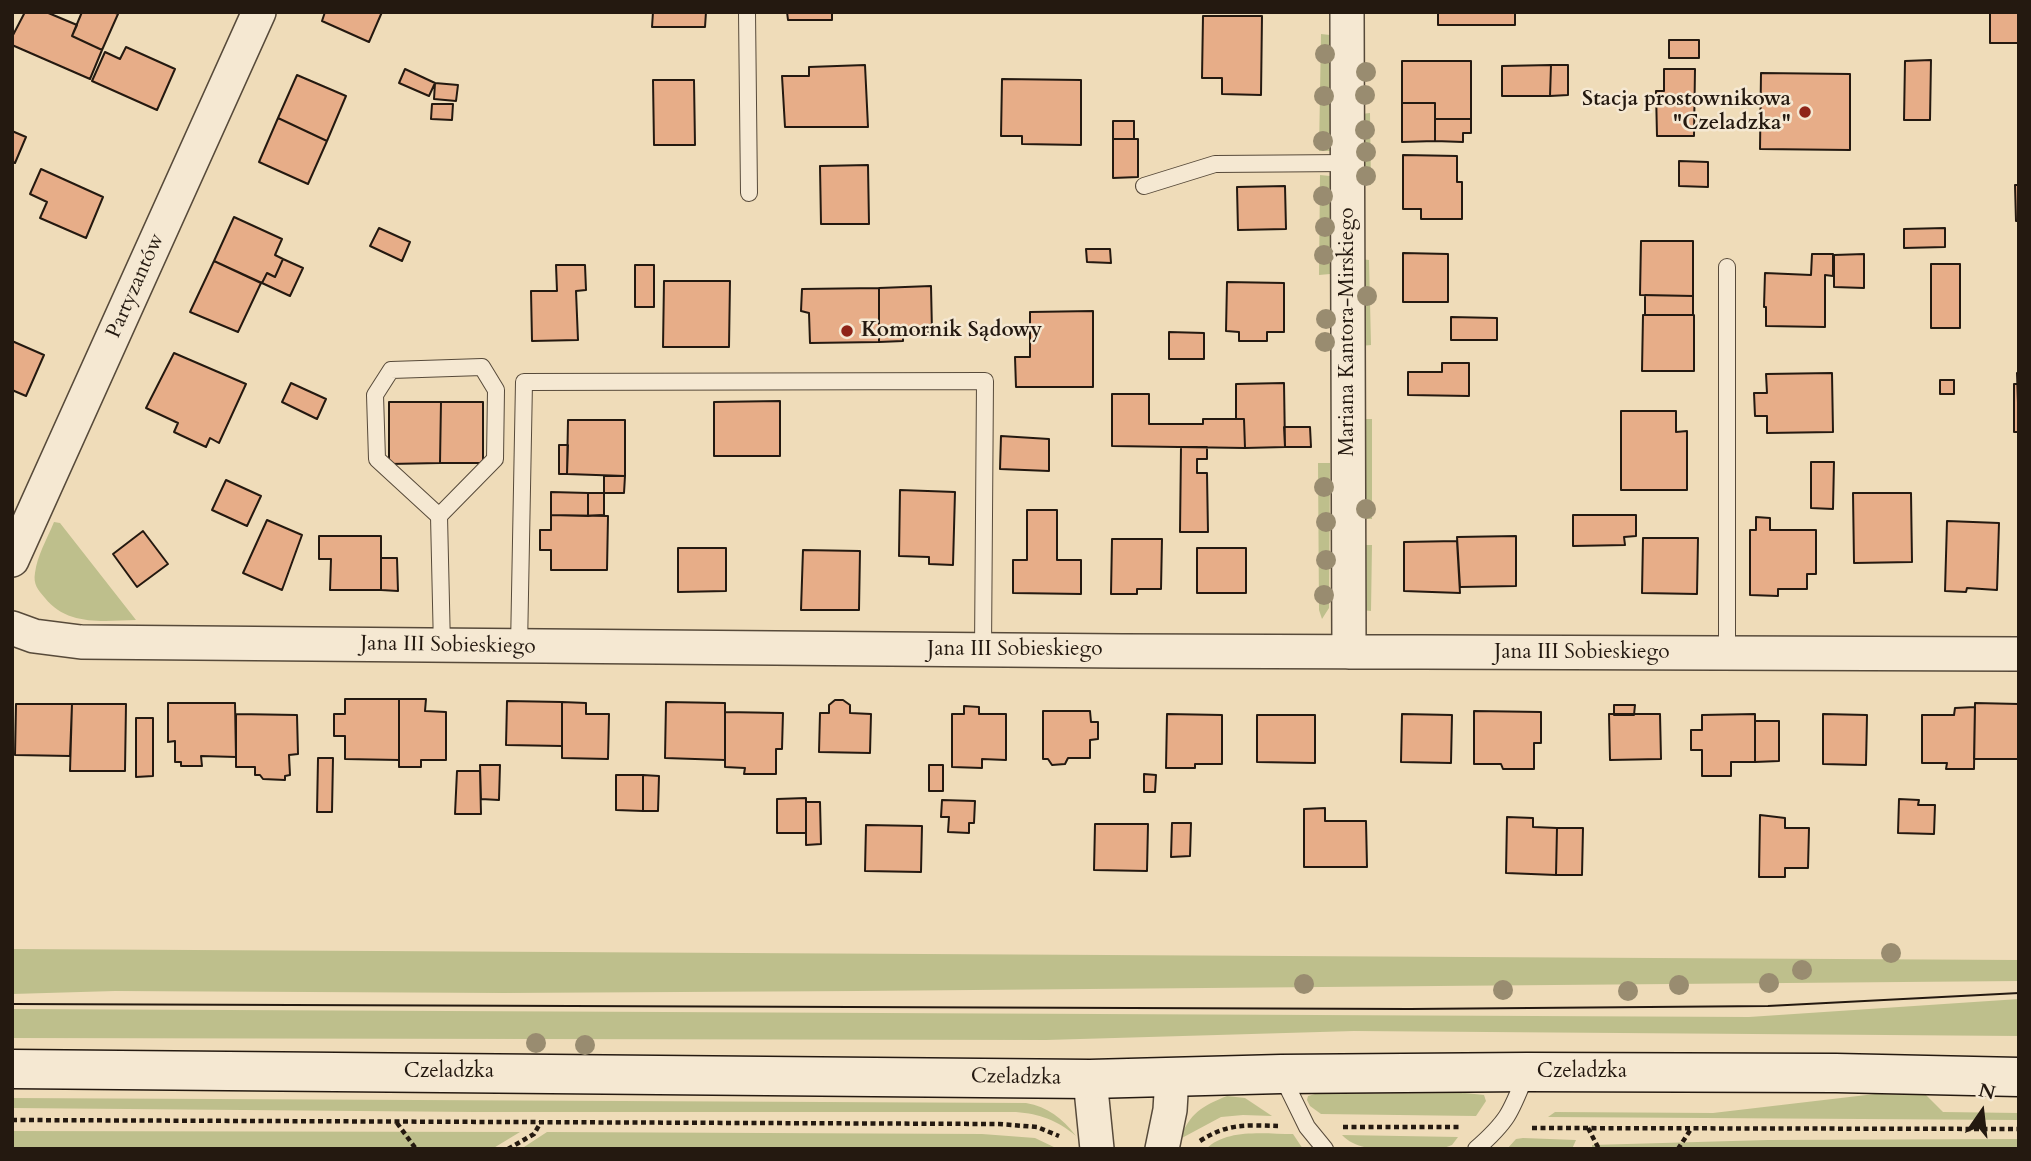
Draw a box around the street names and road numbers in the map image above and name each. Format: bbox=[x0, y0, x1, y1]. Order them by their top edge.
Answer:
street label: Mariana Kantora-Mirskiego bbox=[1335, 207, 1361, 457]
street label: Partyzantów bbox=[102, 230, 170, 342]
street label: Jana III Sobieskiego bbox=[360, 632, 536, 660]
street label: Jana III Sobieskiego bbox=[927, 637, 1103, 663]
street label: Jana III Sobieskiego bbox=[1494, 640, 1670, 666]
street label: Czeladzka bbox=[404, 1059, 494, 1085]
street label: Czeladzka bbox=[1537, 1059, 1627, 1085]
street label: Czeladzka bbox=[971, 1065, 1061, 1091]

